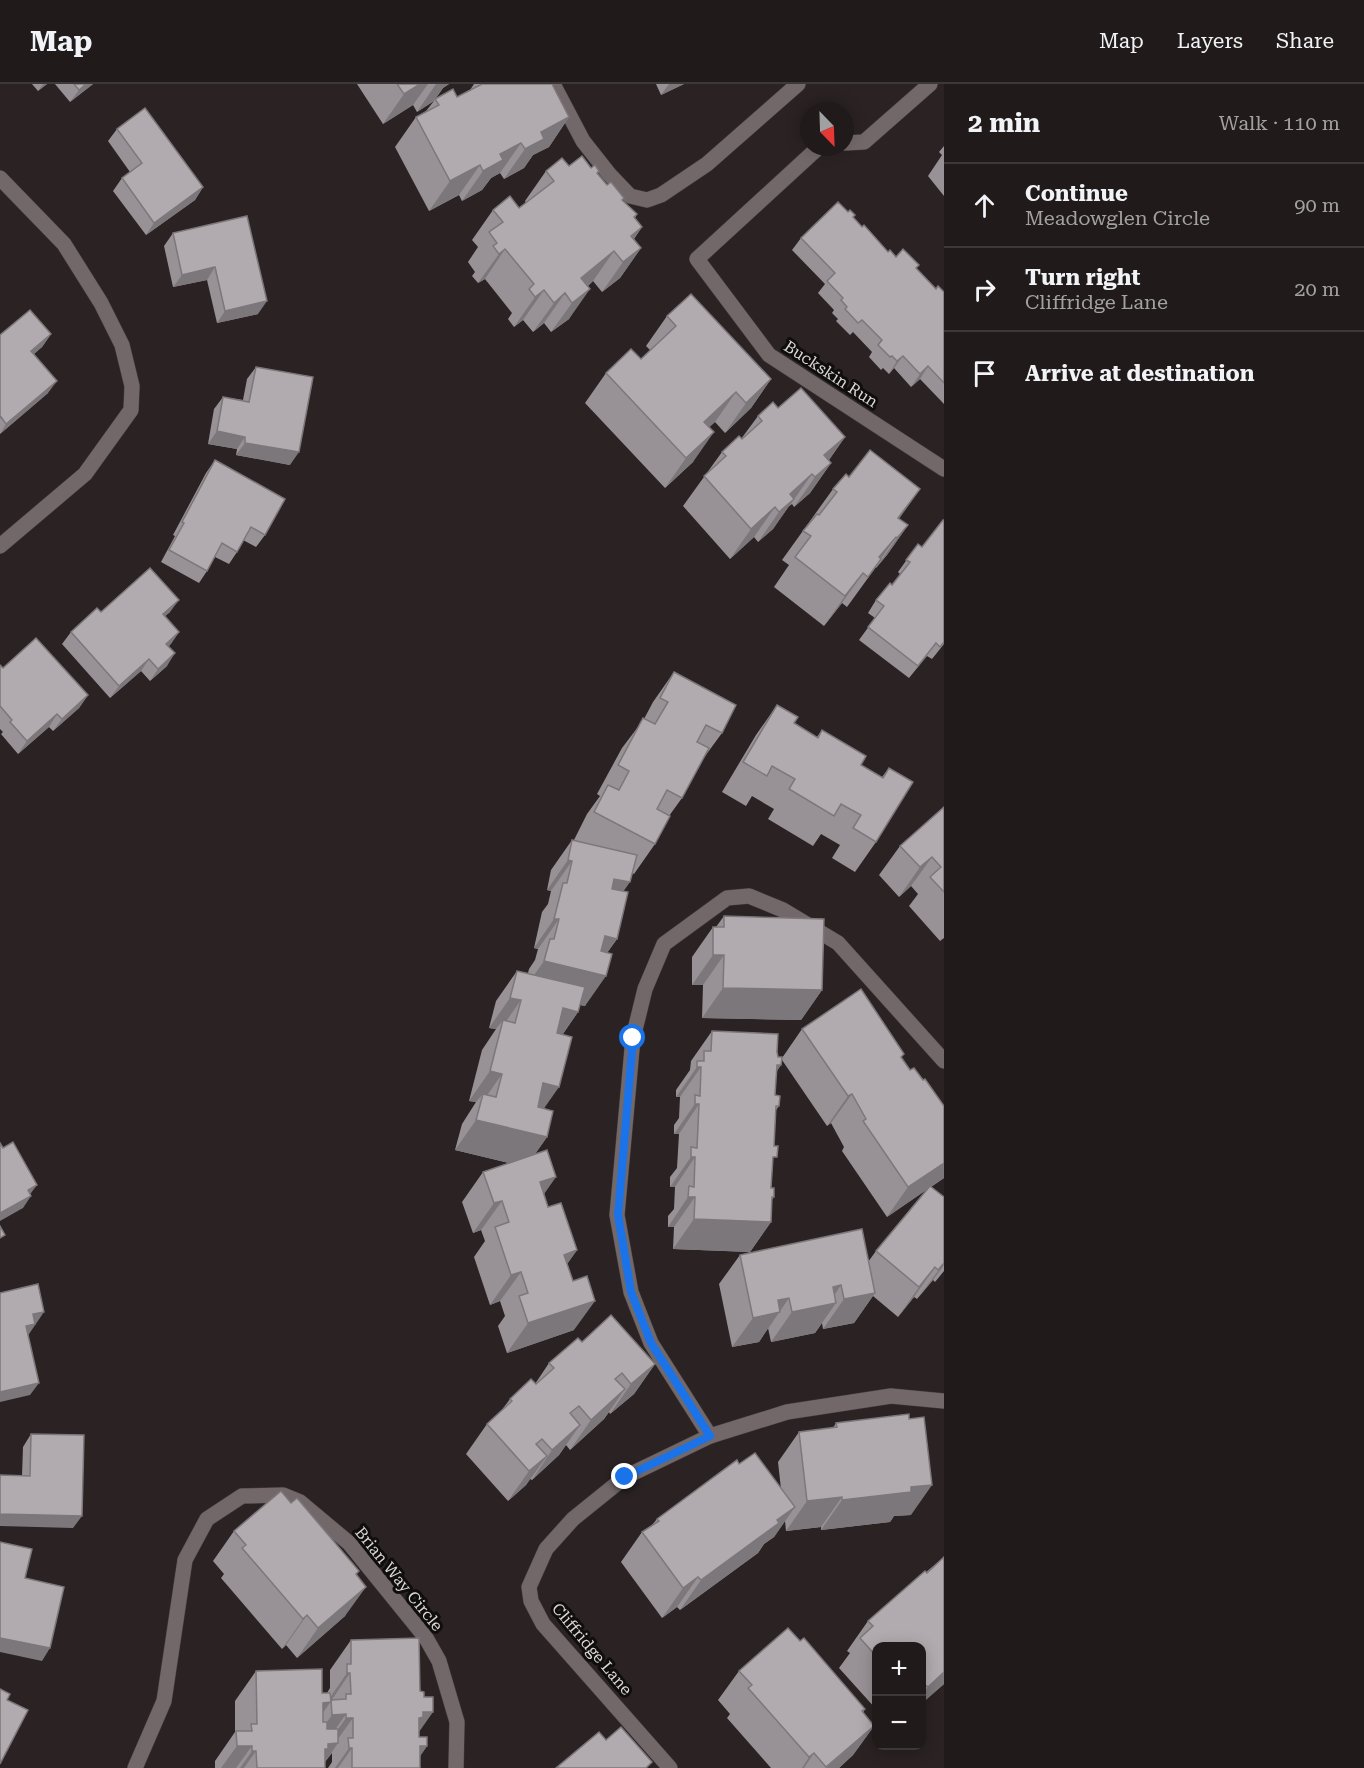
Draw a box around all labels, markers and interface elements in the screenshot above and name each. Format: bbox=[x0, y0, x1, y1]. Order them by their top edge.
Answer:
text: Map bbox=[30, 25, 92, 58]
text: Map bbox=[1099, 29, 1144, 53]
text: Layers bbox=[1177, 29, 1243, 53]
text: Share bbox=[1276, 29, 1334, 53]
north arrow bbox=[800, 102, 854, 156]
text: 2 min bbox=[968, 108, 1040, 138]
text: Walk · 110 m bbox=[1219, 111, 1340, 135]
text: Continue bbox=[1025, 181, 1128, 206]
icon: ahead bbox=[968, 189, 1001, 222]
text: 90 m bbox=[1294, 193, 1340, 217]
text: Meadowglen Circle bbox=[1025, 206, 1210, 230]
text: Turn right bbox=[1025, 265, 1140, 290]
icon: right bbox=[968, 273, 1001, 306]
text: 20 m bbox=[1294, 277, 1340, 301]
text: Cliffridge Lane bbox=[1025, 290, 1168, 314]
street label: Buckskin Run bbox=[781, 337, 881, 411]
icon: arrive bbox=[968, 357, 1001, 390]
text: Arrive at destination bbox=[1025, 361, 1254, 386]
route start bbox=[619, 1024, 645, 1050]
route end bbox=[611, 1463, 637, 1489]
street label: Brian Way Circle bbox=[351, 1523, 447, 1635]
street label: Cliffridge Lane bbox=[548, 1599, 636, 1699]
map controls bbox=[872, 1642, 926, 1750]
button: + bbox=[872, 1642, 926, 1696]
button: − bbox=[872, 1696, 926, 1750]

